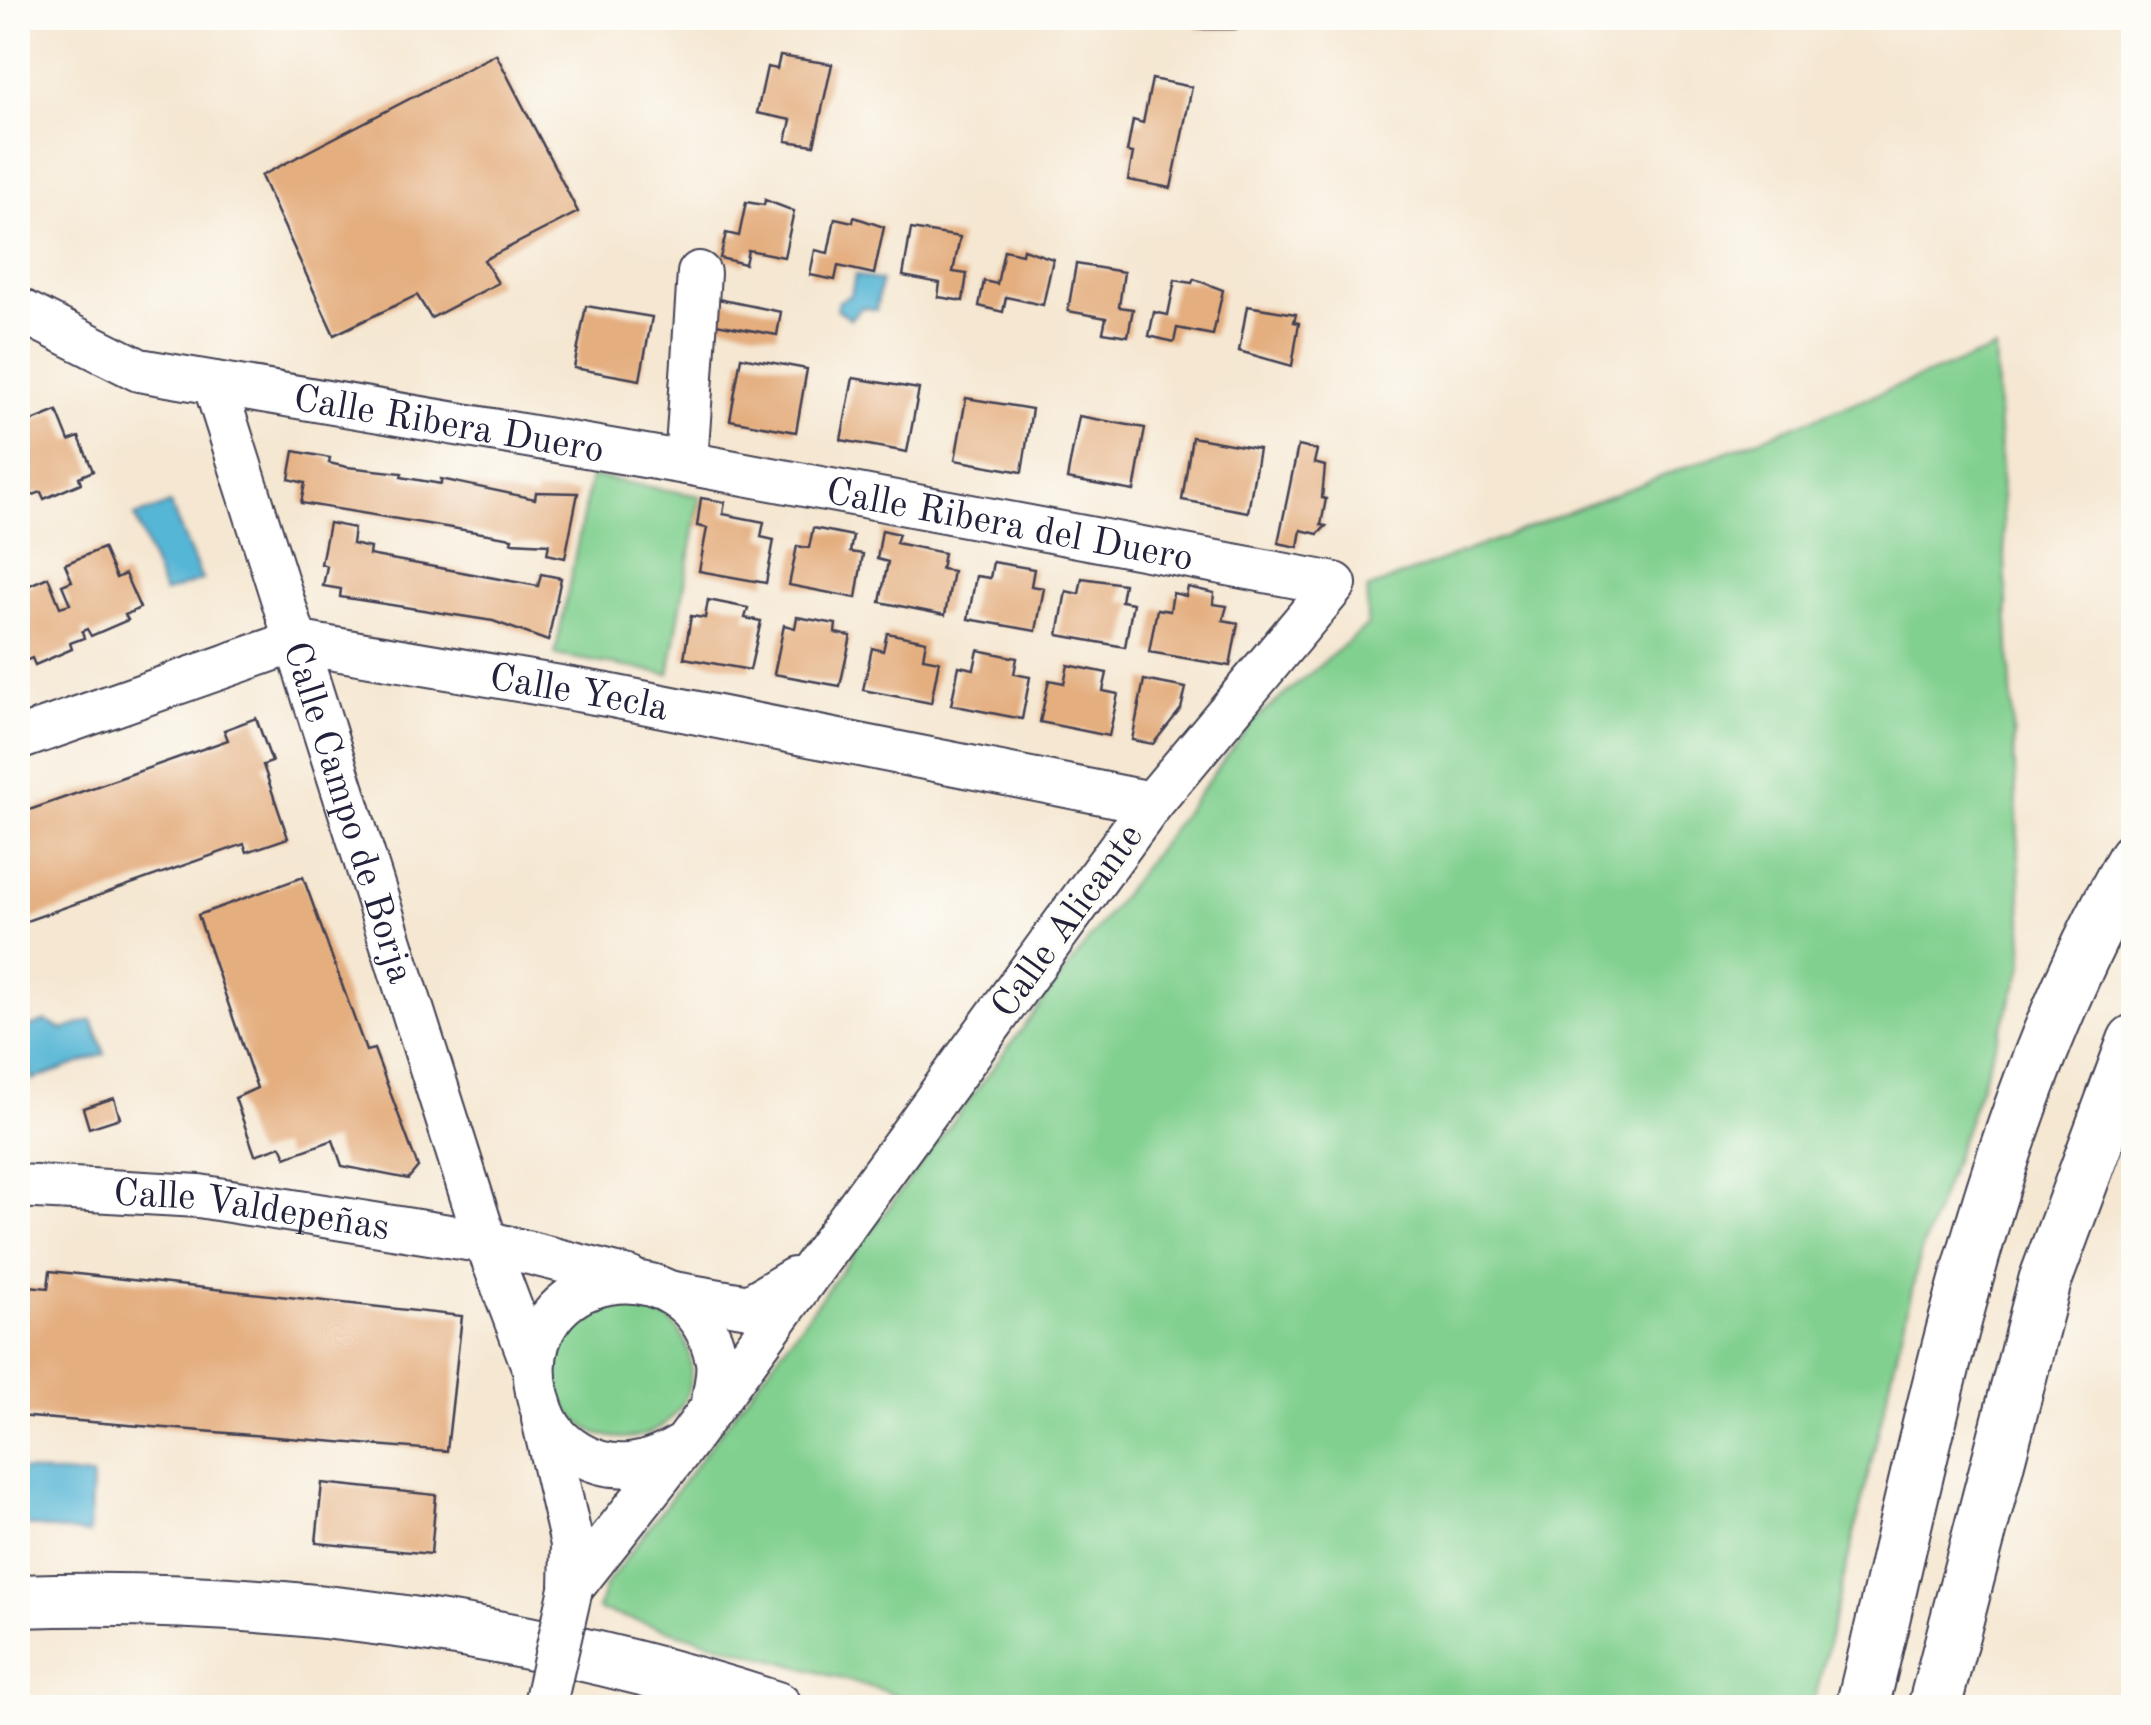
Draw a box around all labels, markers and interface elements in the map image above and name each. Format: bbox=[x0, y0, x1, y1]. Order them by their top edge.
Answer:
street label: Calle Ribera Duero bbox=[290, 381, 607, 471]
street label: Calle Ribera del Duero bbox=[823, 474, 1196, 579]
street label: Calle Campo de Borja bbox=[275, 637, 419, 989]
street label: Calle Yecla bbox=[487, 659, 672, 729]
street label: Calle Alicante bbox=[986, 818, 1151, 1026]
street label: Calle Valdepeñas bbox=[112, 1175, 392, 1248]

